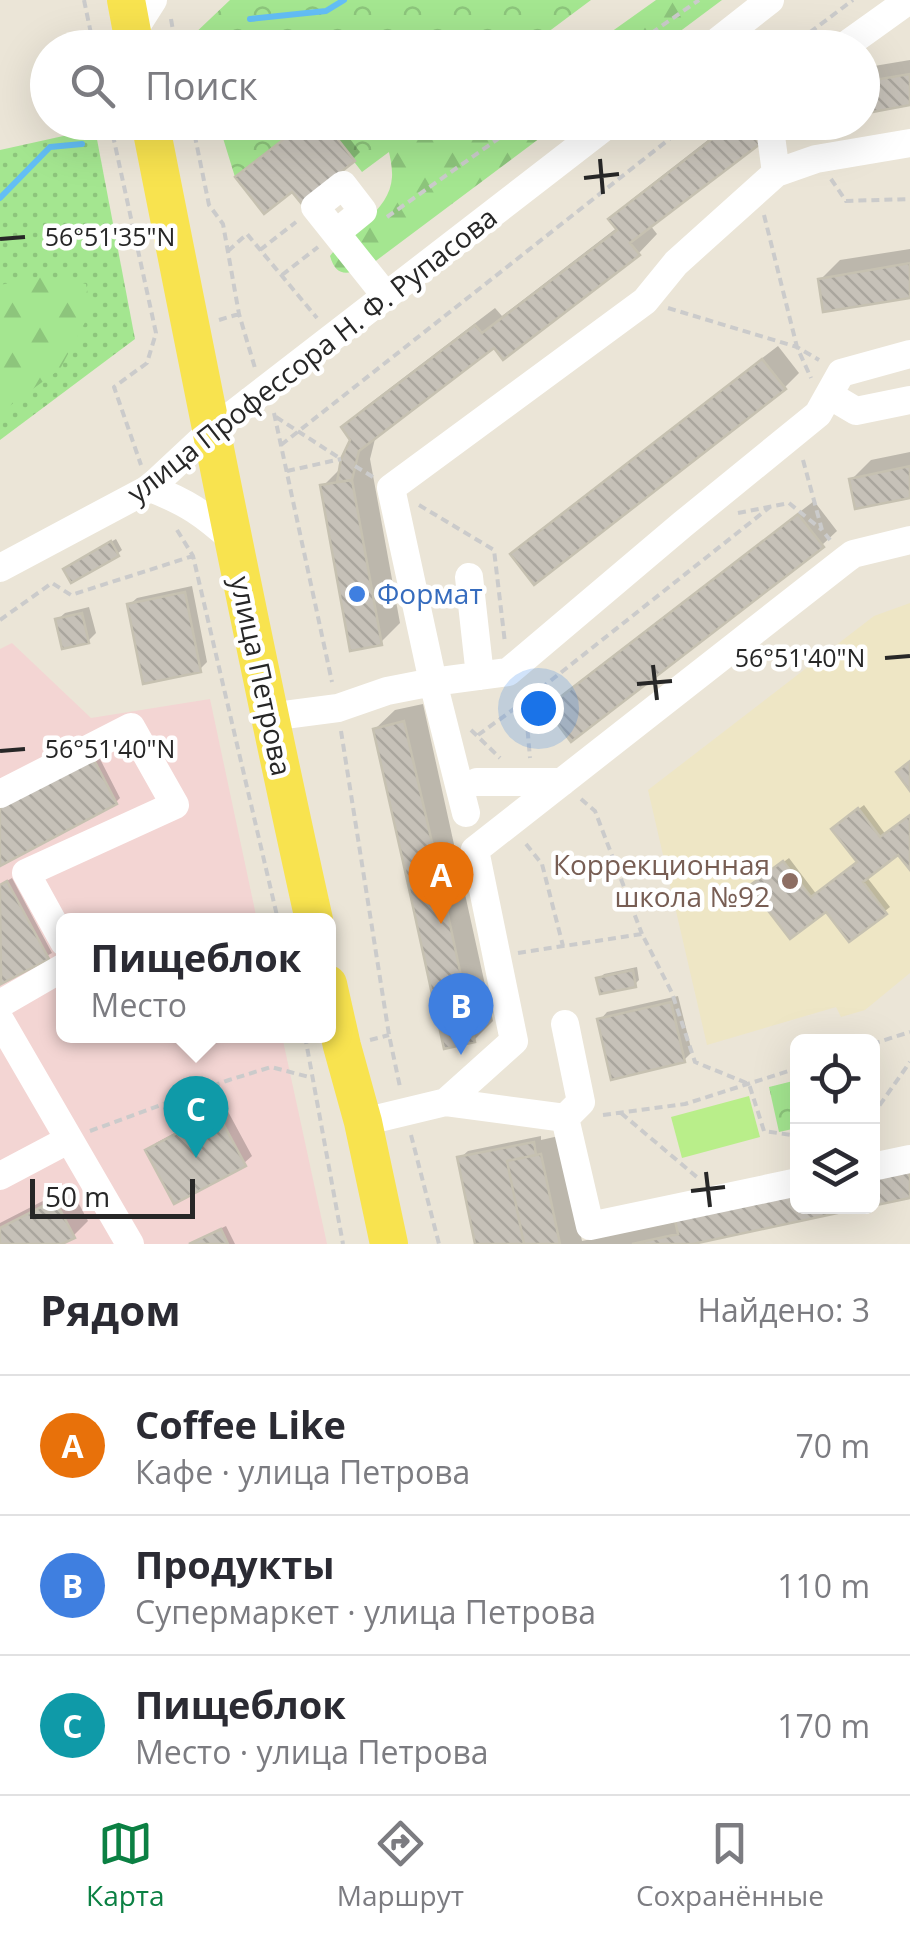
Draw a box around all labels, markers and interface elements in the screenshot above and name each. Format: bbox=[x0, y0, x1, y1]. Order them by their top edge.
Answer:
search box bbox=[30, 30, 880, 140]
icon: search bbox=[65, 58, 120, 113]
text: Поиск bbox=[145, 59, 258, 111]
street label: улица Профессора Н. Ф. Рупасова bbox=[118, 198, 504, 511]
text: 56°51'35"N bbox=[45, 219, 175, 253]
street label: улица Петрова bbox=[222, 573, 302, 779]
place label: Формат bbox=[377, 574, 483, 612]
marker: Формат bbox=[346, 583, 368, 605]
text: 56°51'40"N bbox=[735, 640, 865, 674]
your location bbox=[513, 683, 564, 734]
text: 56°51'40"N bbox=[45, 731, 175, 765]
pin: A bbox=[408, 842, 474, 924]
place label: Коррекционная школа №92 bbox=[553, 845, 770, 915]
marker: Коррекционная школа №92 bbox=[779, 870, 801, 892]
popup bbox=[56, 913, 336, 1043]
text: Пищеблок bbox=[91, 931, 301, 983]
pin: B bbox=[428, 972, 494, 1055]
text: Место bbox=[91, 983, 187, 1026]
map controls bbox=[790, 1034, 880, 1214]
button: locate bbox=[790, 1034, 880, 1124]
pin: C bbox=[164, 1076, 228, 1158]
button: layers bbox=[790, 1124, 880, 1214]
scale bar bbox=[30, 1174, 195, 1218]
text: 50 m bbox=[45, 1177, 110, 1215]
text: Рядом bbox=[40, 1281, 181, 1338]
text: Найдено: 3 bbox=[697, 1288, 870, 1331]
text: Coffee Like bbox=[135, 1398, 346, 1450]
text: A bbox=[61, 1424, 84, 1467]
text: 70 m bbox=[795, 1424, 870, 1467]
text: Кафе · улица Петрова bbox=[135, 1450, 470, 1493]
text: Продукты bbox=[135, 1538, 335, 1590]
text: B bbox=[62, 1564, 83, 1607]
text: 110 m bbox=[777, 1564, 870, 1607]
text: Супермаркет · улица Петрова bbox=[135, 1590, 596, 1633]
text: Пищеблок bbox=[135, 1678, 346, 1730]
text: C bbox=[62, 1704, 83, 1747]
text: 170 m bbox=[777, 1704, 870, 1747]
text: Место · улица Петрова bbox=[135, 1730, 489, 1773]
tab: Карта bbox=[86, 1816, 165, 1914]
tab: Маршрут bbox=[337, 1816, 464, 1914]
tab: Сохранённые bbox=[636, 1816, 824, 1914]

